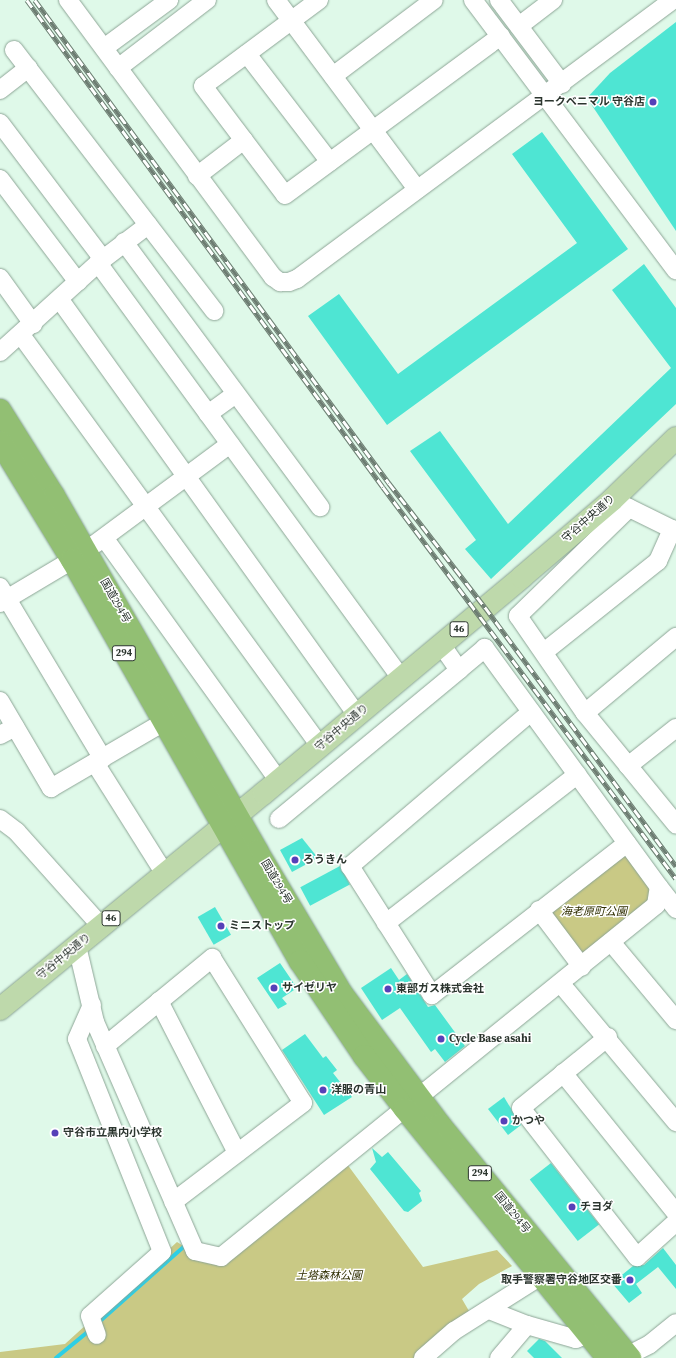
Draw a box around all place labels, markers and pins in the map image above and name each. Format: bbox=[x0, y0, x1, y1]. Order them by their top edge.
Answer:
place label: ヨークベニマル 守谷店 bbox=[533, 95, 645, 109]
marker: ヨークベニマル 守谷店 bbox=[648, 97, 658, 107]
place label: ろうきん bbox=[303, 853, 347, 867]
marker: ろうきん bbox=[290, 855, 300, 865]
place label: ミニストップ bbox=[229, 919, 295, 933]
marker: ミニストップ bbox=[216, 921, 226, 931]
place label: サイゼリヤ bbox=[282, 981, 337, 995]
place label: 東部ガス株式会社 bbox=[396, 982, 484, 996]
marker: サイゼリヤ bbox=[269, 983, 279, 993]
marker: 東部ガス株式会社 bbox=[383, 984, 393, 994]
place label: Cycle Base asahi bbox=[449, 1032, 531, 1046]
marker: Cycle Base asahi bbox=[436, 1034, 446, 1044]
place label: 洋服の青山 bbox=[331, 1083, 386, 1097]
marker: 洋服の青山 bbox=[318, 1085, 328, 1095]
place label: かつや bbox=[512, 1114, 545, 1128]
marker: かつや bbox=[499, 1116, 509, 1126]
place label: 守谷市立黒内小学校 bbox=[63, 1126, 162, 1140]
marker: 守谷市立黒内小学校 bbox=[50, 1128, 60, 1138]
place label: チヨダ bbox=[580, 1200, 613, 1214]
marker: チヨダ bbox=[567, 1202, 577, 1212]
place label: 取手警察署守谷地区交番 bbox=[501, 1273, 622, 1287]
marker: 取手警察署守谷地区交番 bbox=[625, 1275, 635, 1285]

